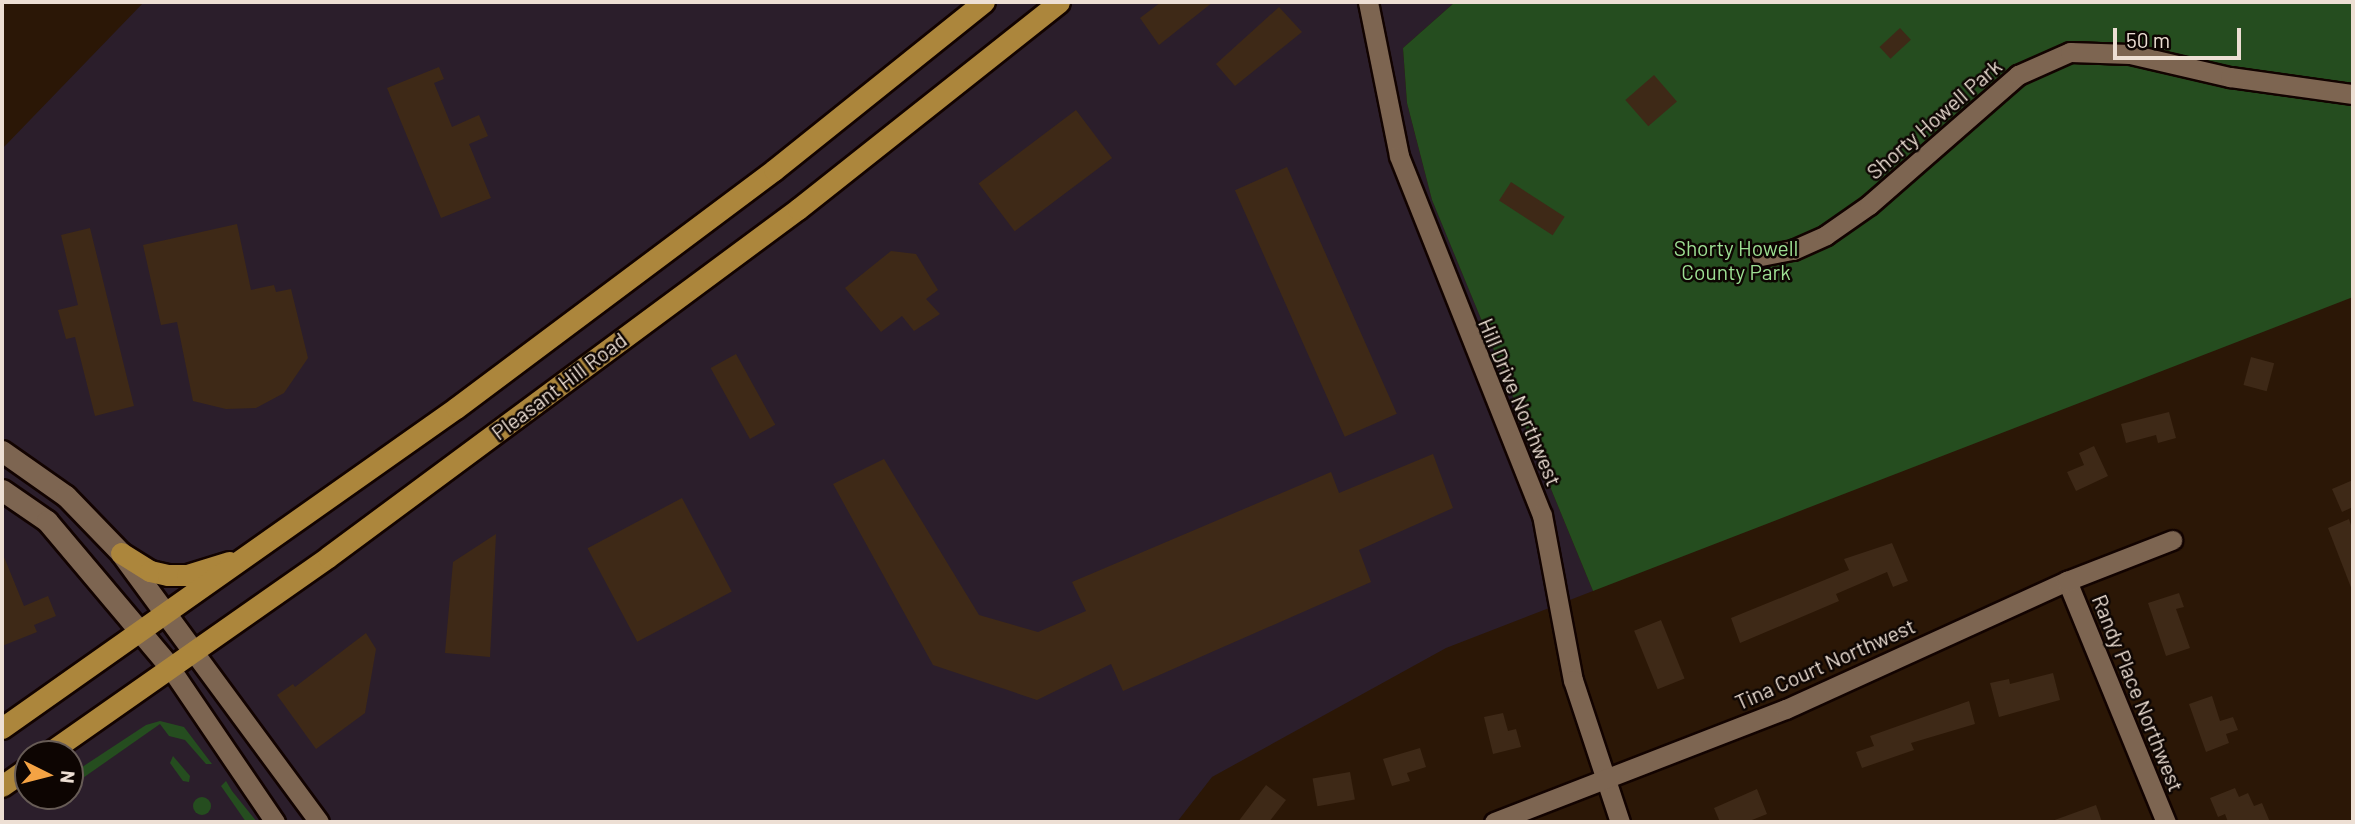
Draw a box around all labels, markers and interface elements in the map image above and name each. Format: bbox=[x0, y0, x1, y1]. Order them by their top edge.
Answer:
scale bar bbox=[2117, 14, 2245, 58]
text: 50 m bbox=[2126, 27, 2170, 52]
street label: Shorty Howell Park bbox=[1862, 54, 2006, 184]
park label: Shorty Howell County Park bbox=[1674, 235, 1798, 285]
street label: Hill Drive Northwest bbox=[1473, 314, 1567, 490]
street label: Pleasant Hill Road bbox=[487, 327, 631, 445]
street label: Randy Place Northwest bbox=[2087, 591, 2189, 795]
street label: Tina Court Northwest bbox=[1731, 613, 1919, 715]
north arrow bbox=[14, 740, 84, 810]
text: N bbox=[56, 770, 80, 785]

